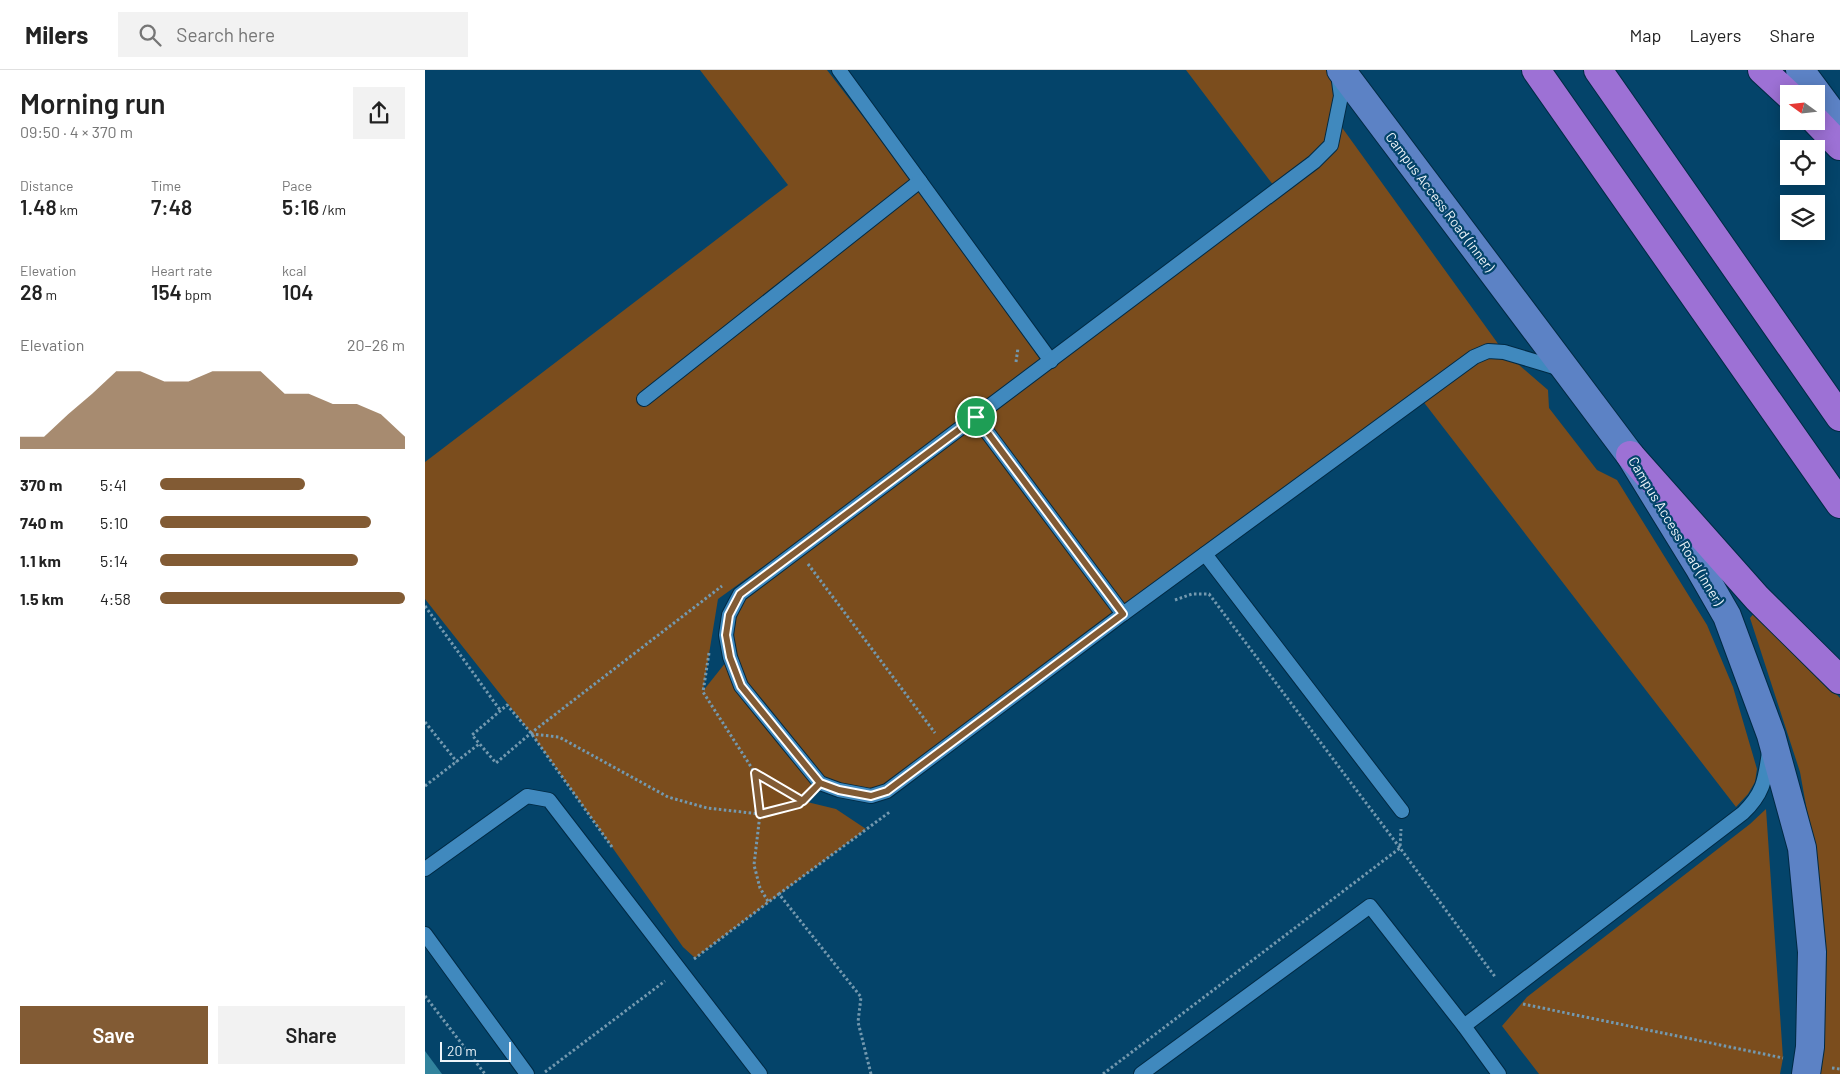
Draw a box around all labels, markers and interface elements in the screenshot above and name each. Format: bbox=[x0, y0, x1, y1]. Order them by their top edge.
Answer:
search box bbox=[118, 12, 468, 57]
text: Milers bbox=[25, 20, 88, 49]
icon: search bbox=[136, 21, 164, 49]
text: Search here bbox=[176, 23, 275, 46]
text: Map bbox=[1629, 24, 1661, 46]
text: Layers bbox=[1689, 24, 1742, 46]
text: Share bbox=[1770, 24, 1815, 46]
north arrow bbox=[1780, 85, 1825, 130]
map controls bbox=[1780, 85, 1825, 240]
text: Morning run bbox=[20, 86, 166, 120]
button: share bbox=[353, 87, 405, 139]
text: 09:50 · 4 × 370 m bbox=[20, 122, 133, 141]
street label: Campus Access Road (inner) bbox=[1382, 129, 1499, 275]
button: locate bbox=[1780, 140, 1825, 185]
text: Distance bbox=[20, 177, 73, 194]
text: Time bbox=[151, 177, 181, 194]
text: Pace bbox=[282, 177, 312, 194]
text: 1.48 bbox=[20, 194, 57, 219]
text: 7:48 bbox=[151, 194, 192, 219]
text: 5:16 bbox=[282, 194, 319, 219]
button: layers bbox=[1780, 195, 1825, 240]
text: km bbox=[57, 201, 78, 218]
text: /km bbox=[319, 201, 346, 218]
text: Elevation bbox=[20, 262, 76, 279]
text: Heart rate bbox=[151, 262, 212, 279]
text: kcal bbox=[282, 262, 306, 279]
text: 28 bbox=[20, 279, 43, 304]
text: 154 bbox=[151, 279, 182, 304]
text: 104 bbox=[282, 279, 314, 304]
text: m bbox=[43, 286, 57, 303]
text: bpm bbox=[182, 286, 212, 303]
text: Elevation bbox=[20, 335, 84, 354]
text: 20–26 m bbox=[347, 335, 405, 354]
pin bbox=[955, 396, 997, 438]
icon: arrive bbox=[962, 403, 990, 431]
street label: Campus Access Road (inner) bbox=[1625, 453, 1728, 608]
text: 370 m bbox=[20, 475, 62, 494]
text: 5:41 bbox=[100, 475, 127, 494]
text: 740 m bbox=[20, 513, 63, 532]
text: 5:10 bbox=[100, 513, 128, 532]
text: 1.1 km bbox=[20, 551, 61, 570]
text: 5:14 bbox=[100, 551, 128, 570]
text: 1.5 km bbox=[20, 589, 64, 608]
text: 4:58 bbox=[100, 589, 131, 608]
button: Save bbox=[20, 1006, 208, 1064]
button: Share bbox=[218, 1006, 405, 1064]
scale bar bbox=[440, 1039, 511, 1062]
text: 20 m bbox=[447, 1042, 477, 1059]

